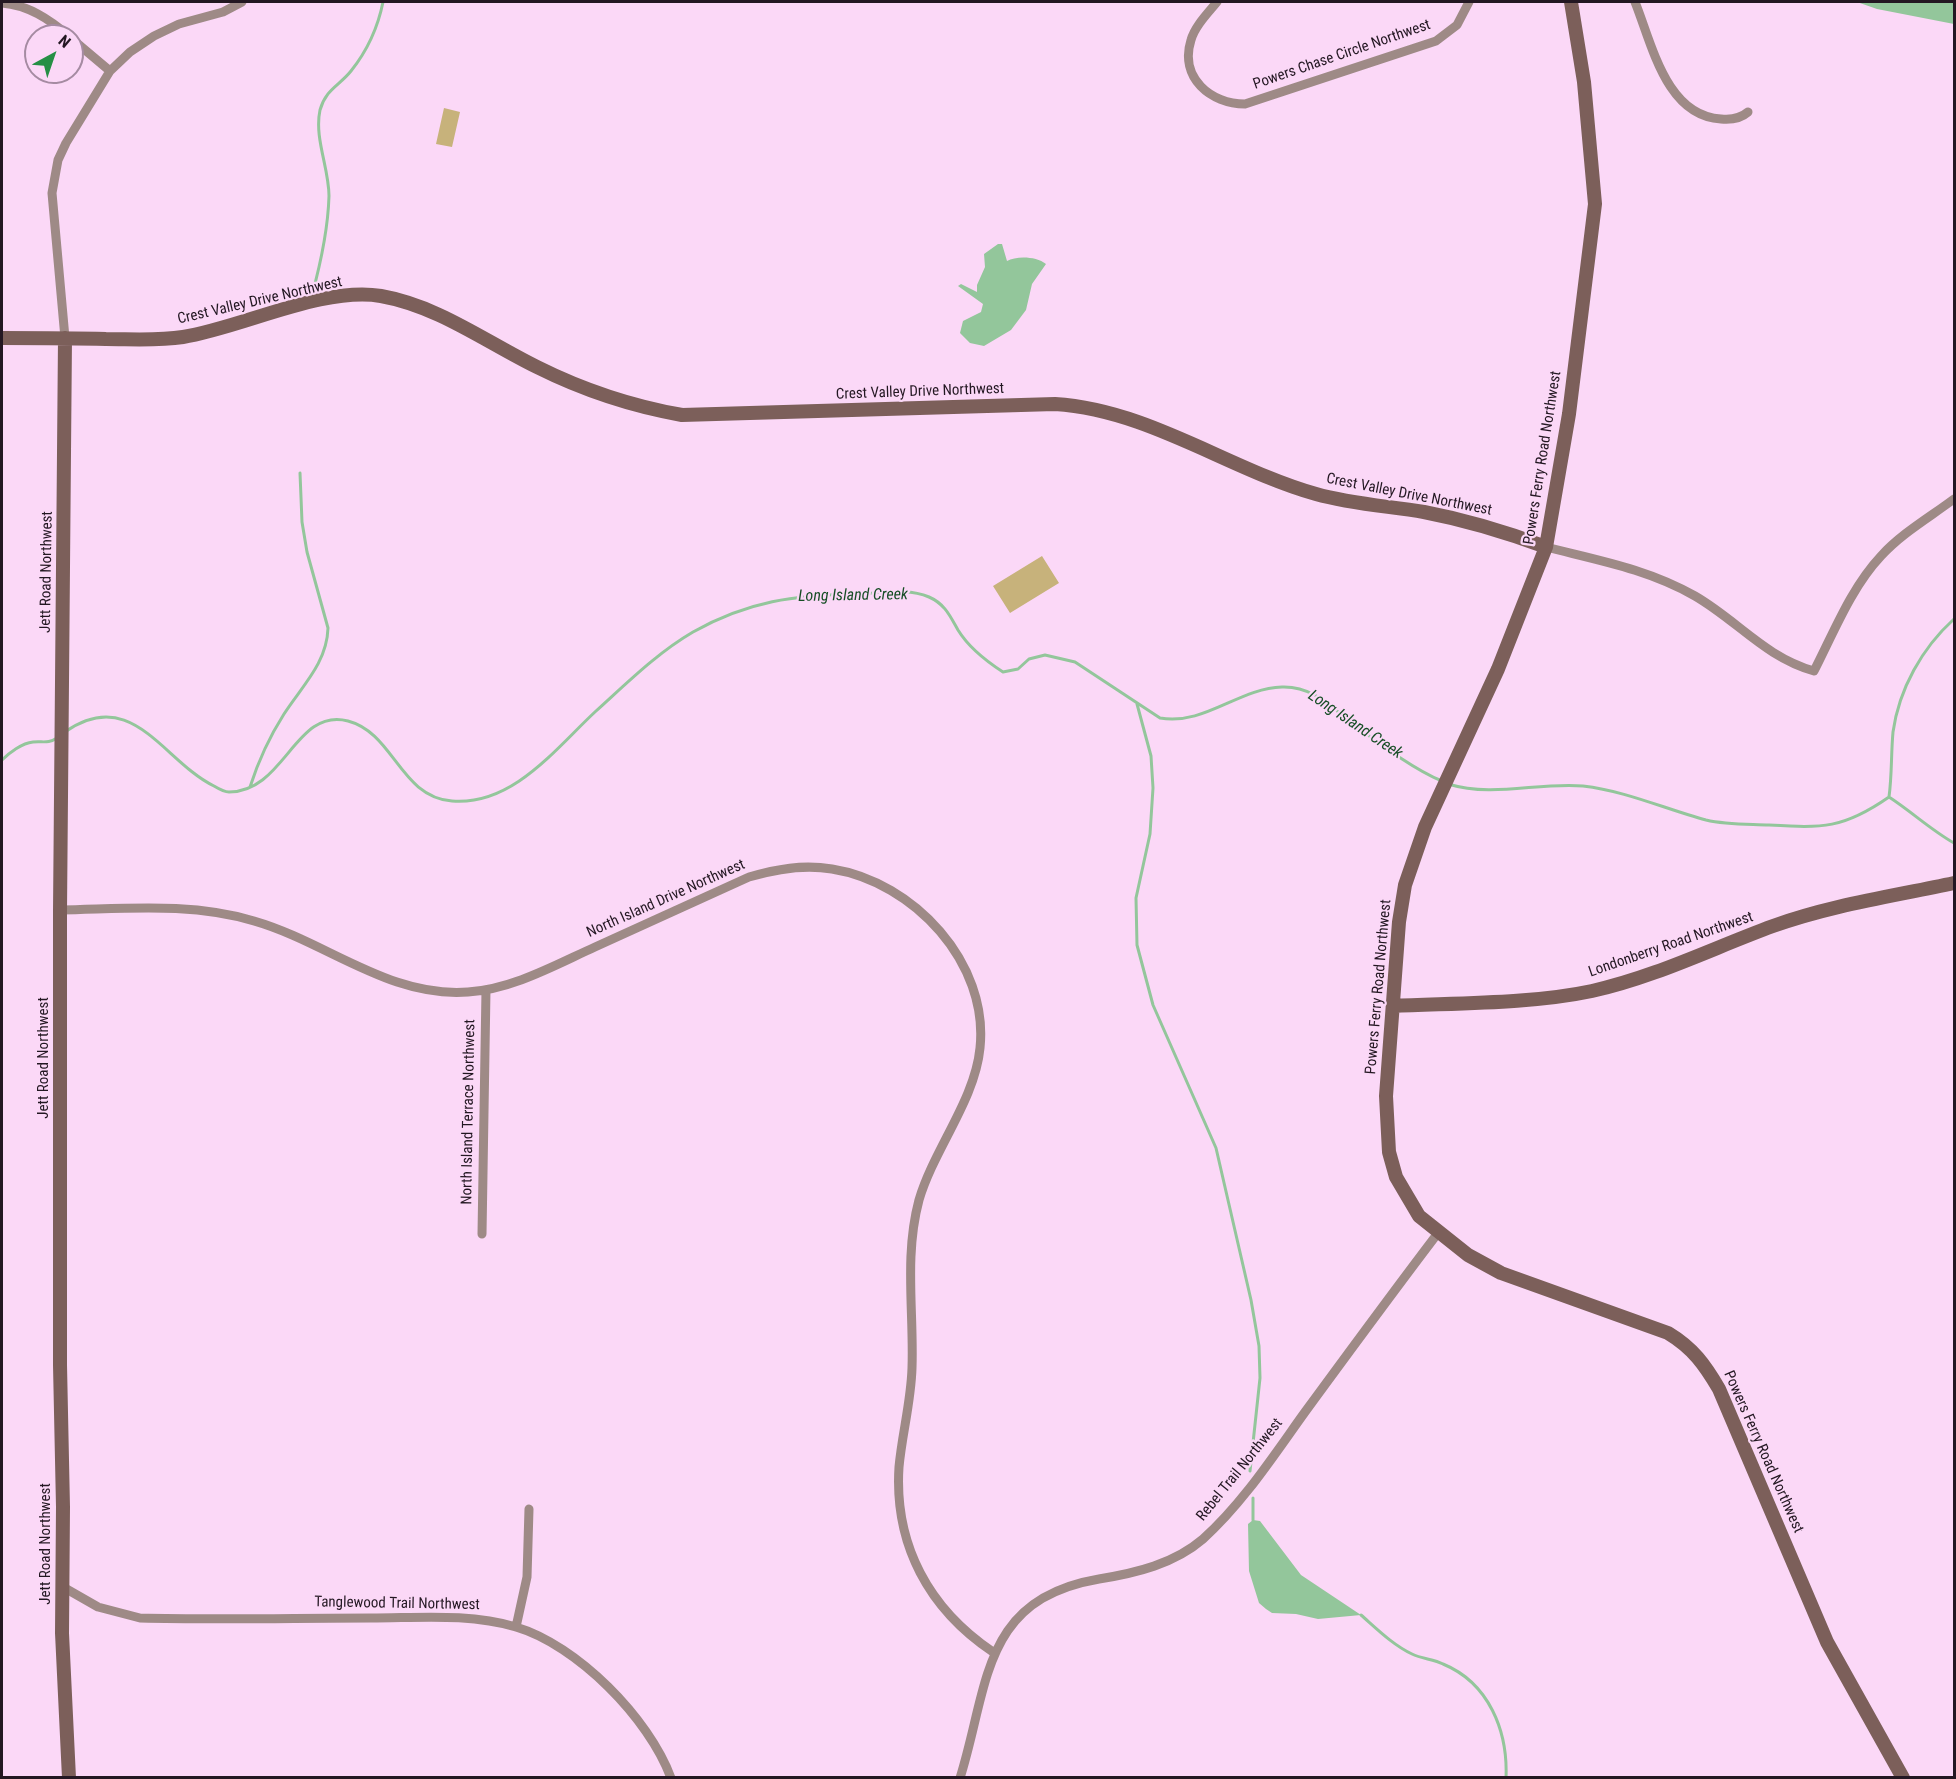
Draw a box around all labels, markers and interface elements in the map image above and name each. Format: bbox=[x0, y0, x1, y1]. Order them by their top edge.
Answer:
street label: Powers Chase Circle Northwest bbox=[1251, 16, 1433, 94]
north arrow bbox=[24, 24, 84, 84]
text: N bbox=[55, 31, 74, 52]
street label: Crest Valley Drive Northwest bbox=[176, 273, 344, 329]
street label: Powers Ferry Road Northwest bbox=[1520, 370, 1566, 546]
street label: Crest Valley Drive Northwest bbox=[836, 380, 1004, 404]
street label: Crest Valley Drive Northwest bbox=[1325, 470, 1493, 520]
street label: Jett Road Northwest bbox=[37, 511, 57, 633]
water label: Long Island Creek bbox=[798, 585, 908, 607]
water label: Long Island Creek bbox=[1304, 686, 1406, 764]
street label: North Island Drive Northwest bbox=[584, 856, 748, 942]
street label: Powers Ferry Road Northwest bbox=[1362, 899, 1396, 1075]
street label: Londonberry Road Northwest bbox=[1586, 908, 1756, 982]
street label: Jett Road Northwest bbox=[35, 997, 53, 1119]
street label: North Island Terrace Northwest bbox=[458, 1019, 480, 1205]
street label: Powers Ferry Road Northwest bbox=[1719, 1368, 1807, 1536]
street label: Rebel Trail Northwest bbox=[1193, 1415, 1287, 1525]
street label: Jett Road Northwest bbox=[37, 1483, 55, 1605]
street label: Tanglewood Trail Northwest bbox=[314, 1594, 480, 1614]

